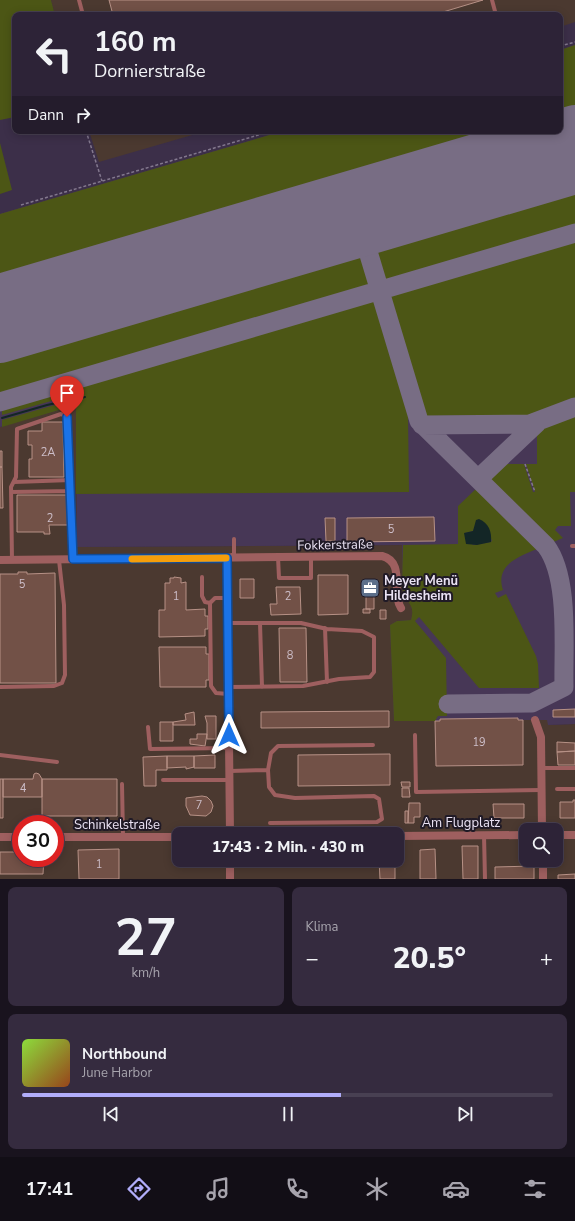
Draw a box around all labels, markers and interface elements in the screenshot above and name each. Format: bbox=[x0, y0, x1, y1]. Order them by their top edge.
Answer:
text: 160 m bbox=[94, 23, 177, 61]
icon: left bbox=[28, 28, 80, 80]
text: Dornierstraße bbox=[94, 59, 206, 83]
icon: right bbox=[72, 104, 94, 126]
text: Dann bbox=[28, 105, 64, 125]
pin bbox=[50, 376, 84, 417]
icon: arrive bbox=[56, 382, 78, 404]
house number: 2A bbox=[41, 445, 55, 460]
house number: 2 bbox=[47, 511, 53, 526]
house number: 5 bbox=[388, 522, 395, 537]
street label: Fokkerstraße bbox=[297, 535, 373, 555]
place label: Meyer Menü Hildesheim bbox=[384, 572, 458, 605]
house number: 5 bbox=[19, 577, 26, 592]
office icon: Meyer Menü Hildesheim bbox=[359, 577, 381, 599]
house number: 1 bbox=[173, 589, 179, 604]
house number: 2 bbox=[285, 589, 291, 604]
house number: 8 bbox=[287, 648, 294, 663]
position arrow bbox=[208, 714, 250, 756]
house number: 19 bbox=[472, 735, 486, 750]
house number: 4 bbox=[20, 781, 27, 796]
house number: 7 bbox=[196, 798, 202, 813]
street label: Am Flugplatz bbox=[422, 814, 500, 832]
speed limit sign: 30 bbox=[12, 815, 64, 867]
street label: Schinkelstraße bbox=[74, 816, 160, 834]
map controls bbox=[519, 823, 563, 867]
button: search bbox=[519, 823, 563, 867]
text: 17:43 · 2 Min. · 430 m bbox=[212, 837, 364, 857]
house number: 1 bbox=[96, 857, 102, 872]
text: 27 bbox=[115, 902, 177, 973]
text: Klima bbox=[306, 918, 339, 936]
text: 20.5° bbox=[393, 938, 466, 979]
text: − bbox=[306, 944, 319, 974]
text: + bbox=[540, 944, 553, 974]
text: km/h bbox=[131, 964, 160, 982]
text: Northbound bbox=[82, 1044, 167, 1064]
text: June Harbor bbox=[82, 1064, 152, 1082]
icon: previous bbox=[100, 1103, 122, 1125]
icon: pause bbox=[277, 1103, 299, 1125]
icon: next bbox=[454, 1103, 476, 1125]
icon: directions bbox=[125, 1175, 153, 1203]
icon: music bbox=[204, 1175, 232, 1203]
icon: phone bbox=[283, 1175, 311, 1203]
icon: climate bbox=[363, 1175, 391, 1203]
icon: car bbox=[442, 1175, 470, 1203]
icon: filters bbox=[521, 1175, 549, 1203]
text: 17:41 bbox=[26, 1177, 73, 1201]

